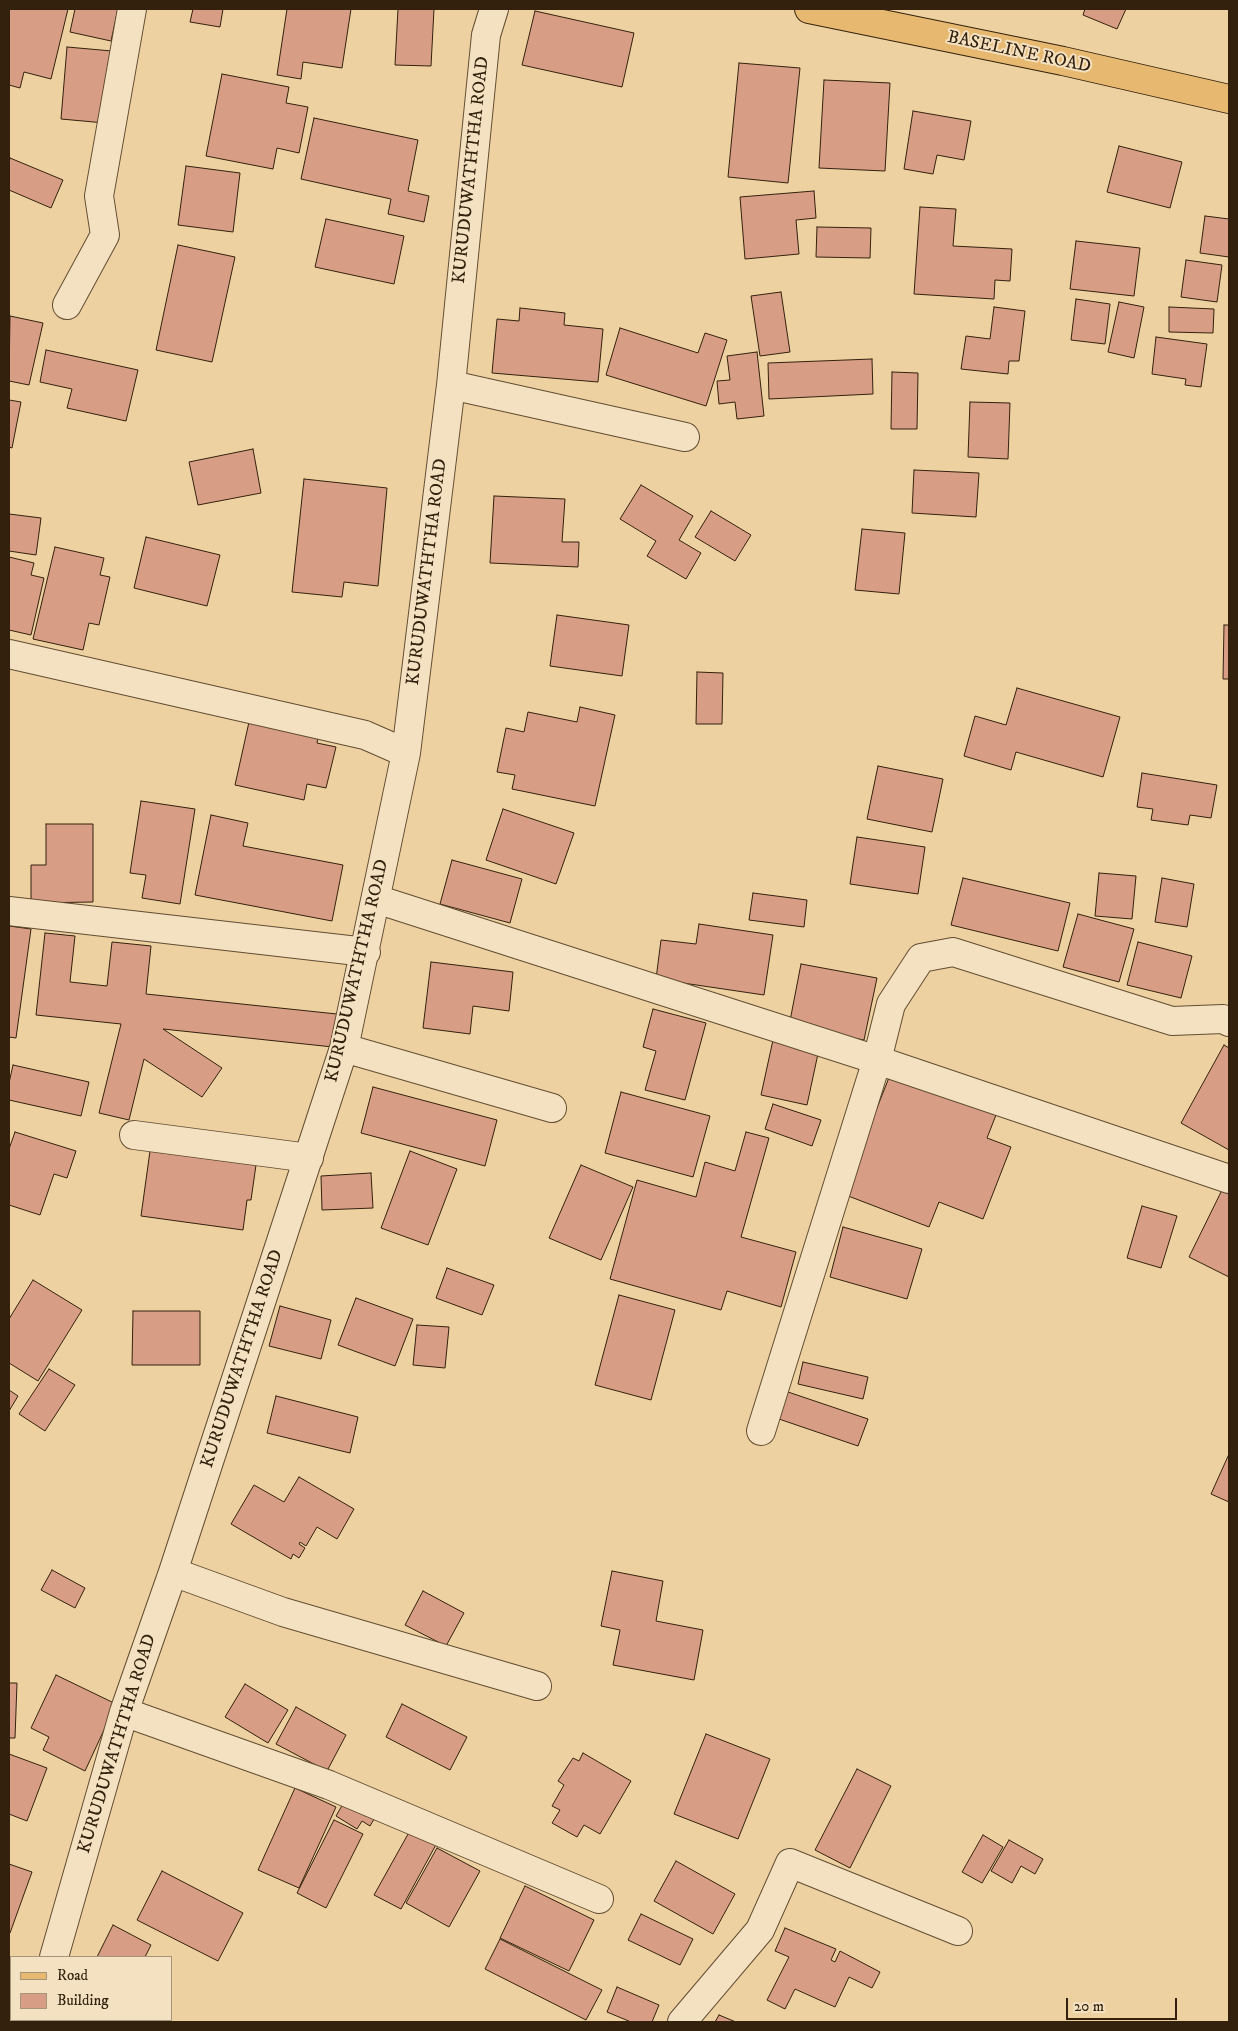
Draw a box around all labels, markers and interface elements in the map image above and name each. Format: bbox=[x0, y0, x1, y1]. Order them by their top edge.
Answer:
street label: BASELINE ROAD bbox=[945, 27, 1093, 79]
street label: KURUDUWATHTHA ROAD bbox=[449, 55, 495, 285]
street label: KURUDUWATHTHA ROAD bbox=[403, 457, 453, 687]
street label: KURUDUWATHTHA ROAD bbox=[322, 857, 394, 1085]
street label: KURUDUWATHTHA ROAD bbox=[197, 1247, 289, 1471]
street label: KURUDUWATHTHA ROAD bbox=[74, 1632, 162, 1856]
legend bbox=[10, 1956, 172, 2021]
text: Road bbox=[57, 1966, 88, 1985]
scale bar bbox=[1068, 1988, 1179, 2020]
text: Building bbox=[57, 1991, 109, 2010]
text: 20 m bbox=[1074, 1997, 1104, 2016]

